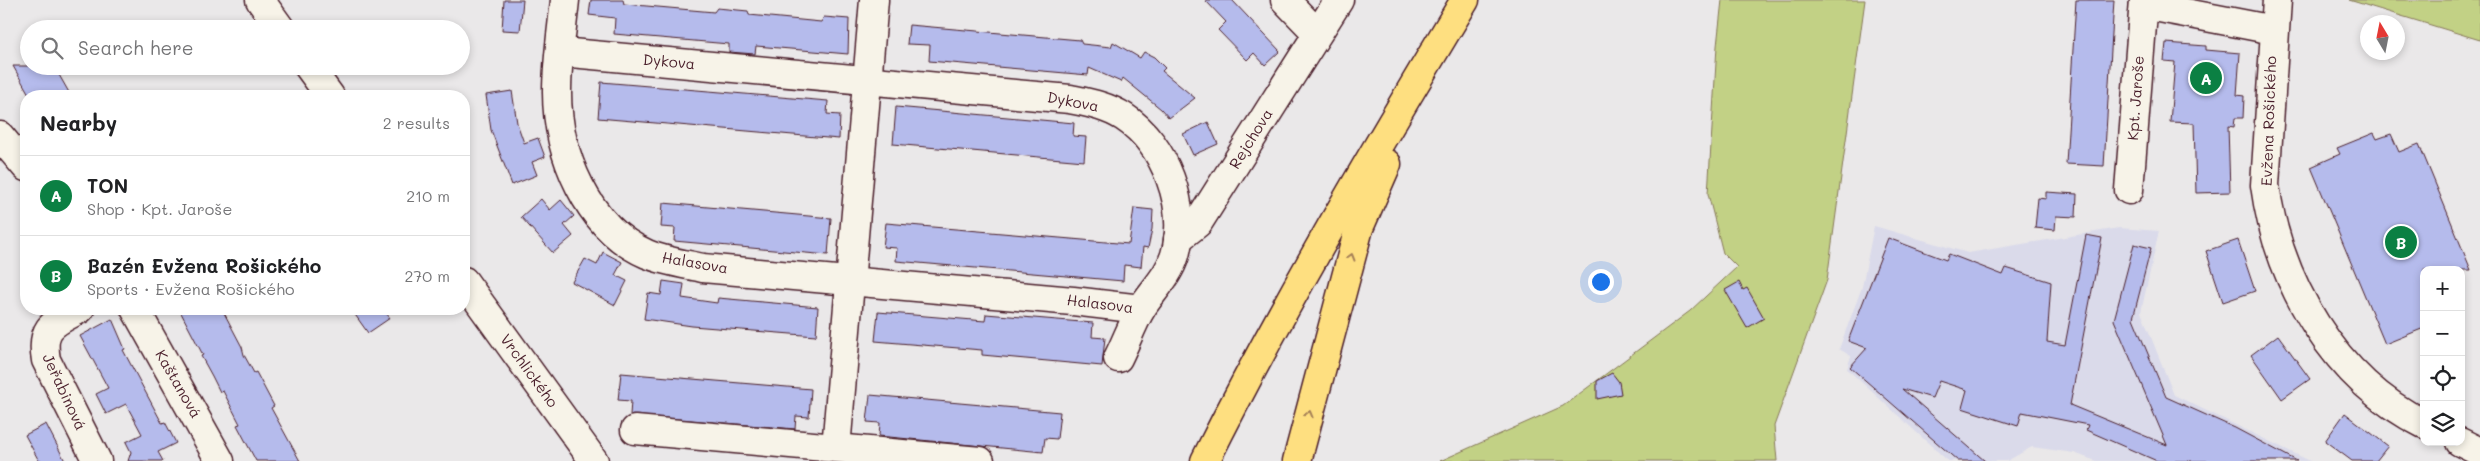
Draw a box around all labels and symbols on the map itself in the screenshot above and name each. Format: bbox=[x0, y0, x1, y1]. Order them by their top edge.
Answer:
north arrow bbox=[2360, 15, 2405, 60]
street label: Dykova bbox=[642, 49, 696, 73]
street label: Kpt. Jaroše bbox=[2122, 55, 2148, 141]
street label: Evžena Rošického bbox=[2256, 55, 2280, 186]
pin: A bbox=[2190, 59, 2222, 97]
street label: Dykova bbox=[1046, 86, 1101, 116]
street label: Rejchova bbox=[1224, 105, 1276, 172]
pin: B bbox=[2385, 223, 2417, 261]
street label: Halasova bbox=[661, 246, 730, 278]
one-way arrow bbox=[1345, 253, 1355, 261]
your location bbox=[1588, 269, 1614, 295]
street label: Halasova bbox=[1066, 289, 1134, 317]
street label: Vrchlického bbox=[496, 330, 563, 411]
street label: Kaštanová bbox=[151, 346, 206, 421]
street label: Jeřabinová bbox=[38, 350, 91, 433]
one-way arrow bbox=[1303, 409, 1314, 418]

